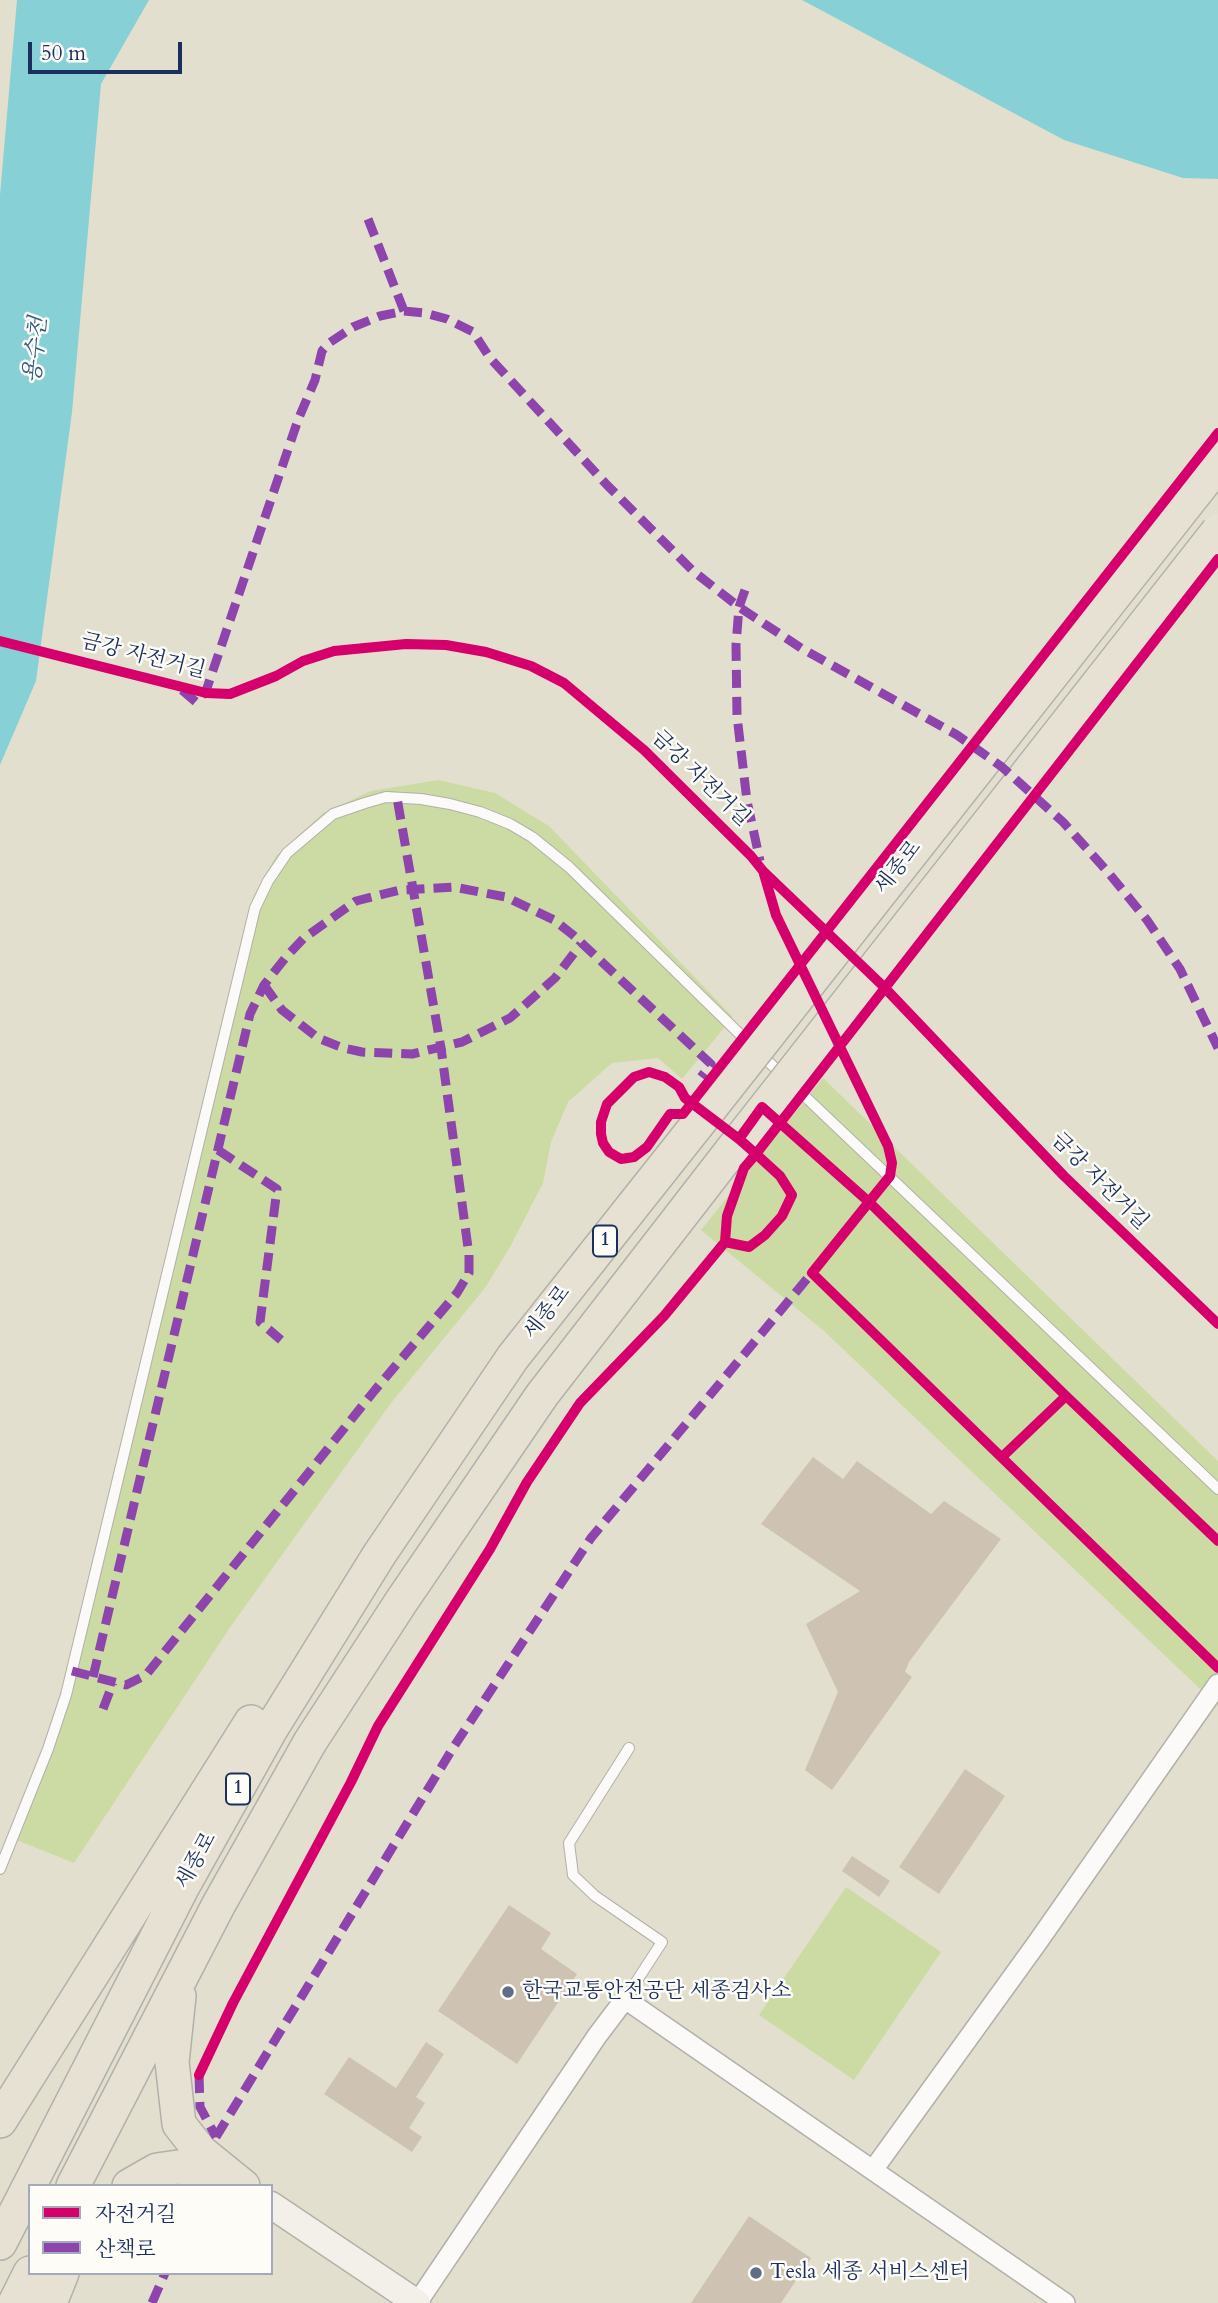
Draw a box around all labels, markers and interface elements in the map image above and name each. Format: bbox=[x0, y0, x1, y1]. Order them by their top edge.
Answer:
scale bar bbox=[32, 28, 186, 72]
text: 50 m bbox=[41, 39, 86, 68]
water label: 용수천 bbox=[20, 315, 54, 385]
street label: 금강 자전거길 bbox=[78, 629, 208, 685]
street label: 금강 자전거길 bbox=[645, 726, 755, 832]
street label: 세종로 bbox=[870, 836, 928, 900]
street label: 금강 자전거길 bbox=[1045, 1128, 1153, 1236]
road number: 1 bbox=[593, 1226, 617, 1256]
street label: 세종로 bbox=[519, 1281, 577, 1345]
road number: 1 bbox=[226, 1774, 250, 1804]
street label: 세종로 bbox=[171, 1828, 223, 1894]
place label: 한국교통안전공단 세종검사소 bbox=[522, 1979, 791, 2005]
marker: 한국교통안전공단 세종검사소 bbox=[500, 1984, 516, 2000]
legend bbox=[28, 2184, 273, 2275]
text: 자전거길 bbox=[95, 2200, 176, 2229]
text: 산책로 bbox=[95, 2235, 156, 2264]
place label: Tesla 세종 서비스센터 bbox=[770, 2260, 970, 2286]
marker: Tesla 세종 서비스센터 bbox=[748, 2265, 764, 2281]

